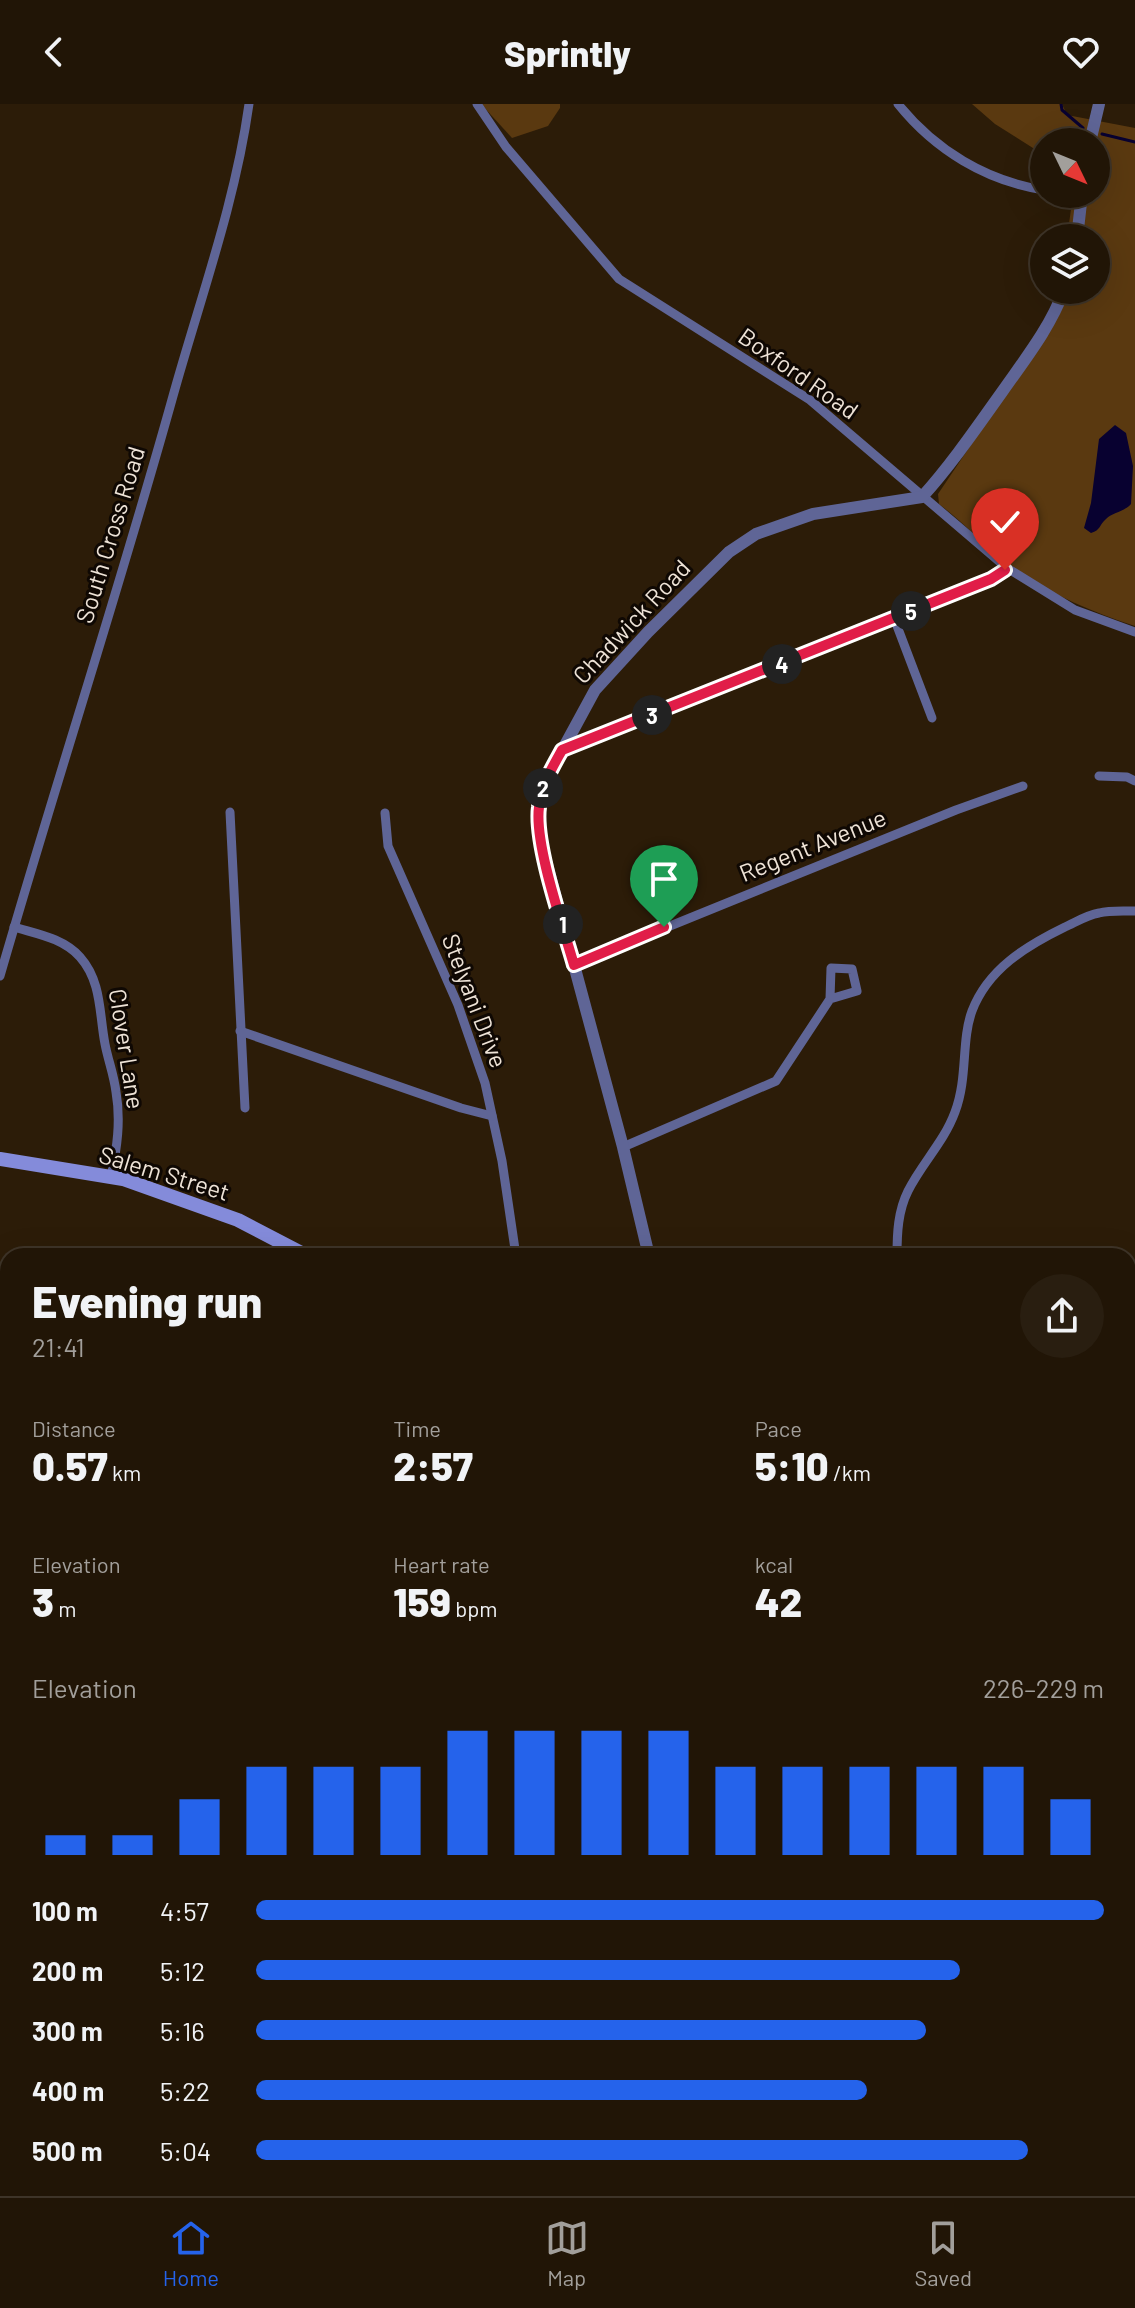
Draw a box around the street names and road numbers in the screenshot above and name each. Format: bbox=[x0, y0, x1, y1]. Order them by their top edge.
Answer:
street label: Boxford Road bbox=[733, 321, 864, 425]
street label: South Cross Road bbox=[69, 443, 150, 626]
street label: Chadwick Road bbox=[566, 553, 696, 689]
street label: Regent Avenue bbox=[735, 802, 890, 887]
street label: Stelyani Drive bbox=[437, 929, 514, 1072]
street label: Clover Lane bbox=[104, 987, 151, 1111]
street label: Salem Street bbox=[96, 1139, 233, 1206]

